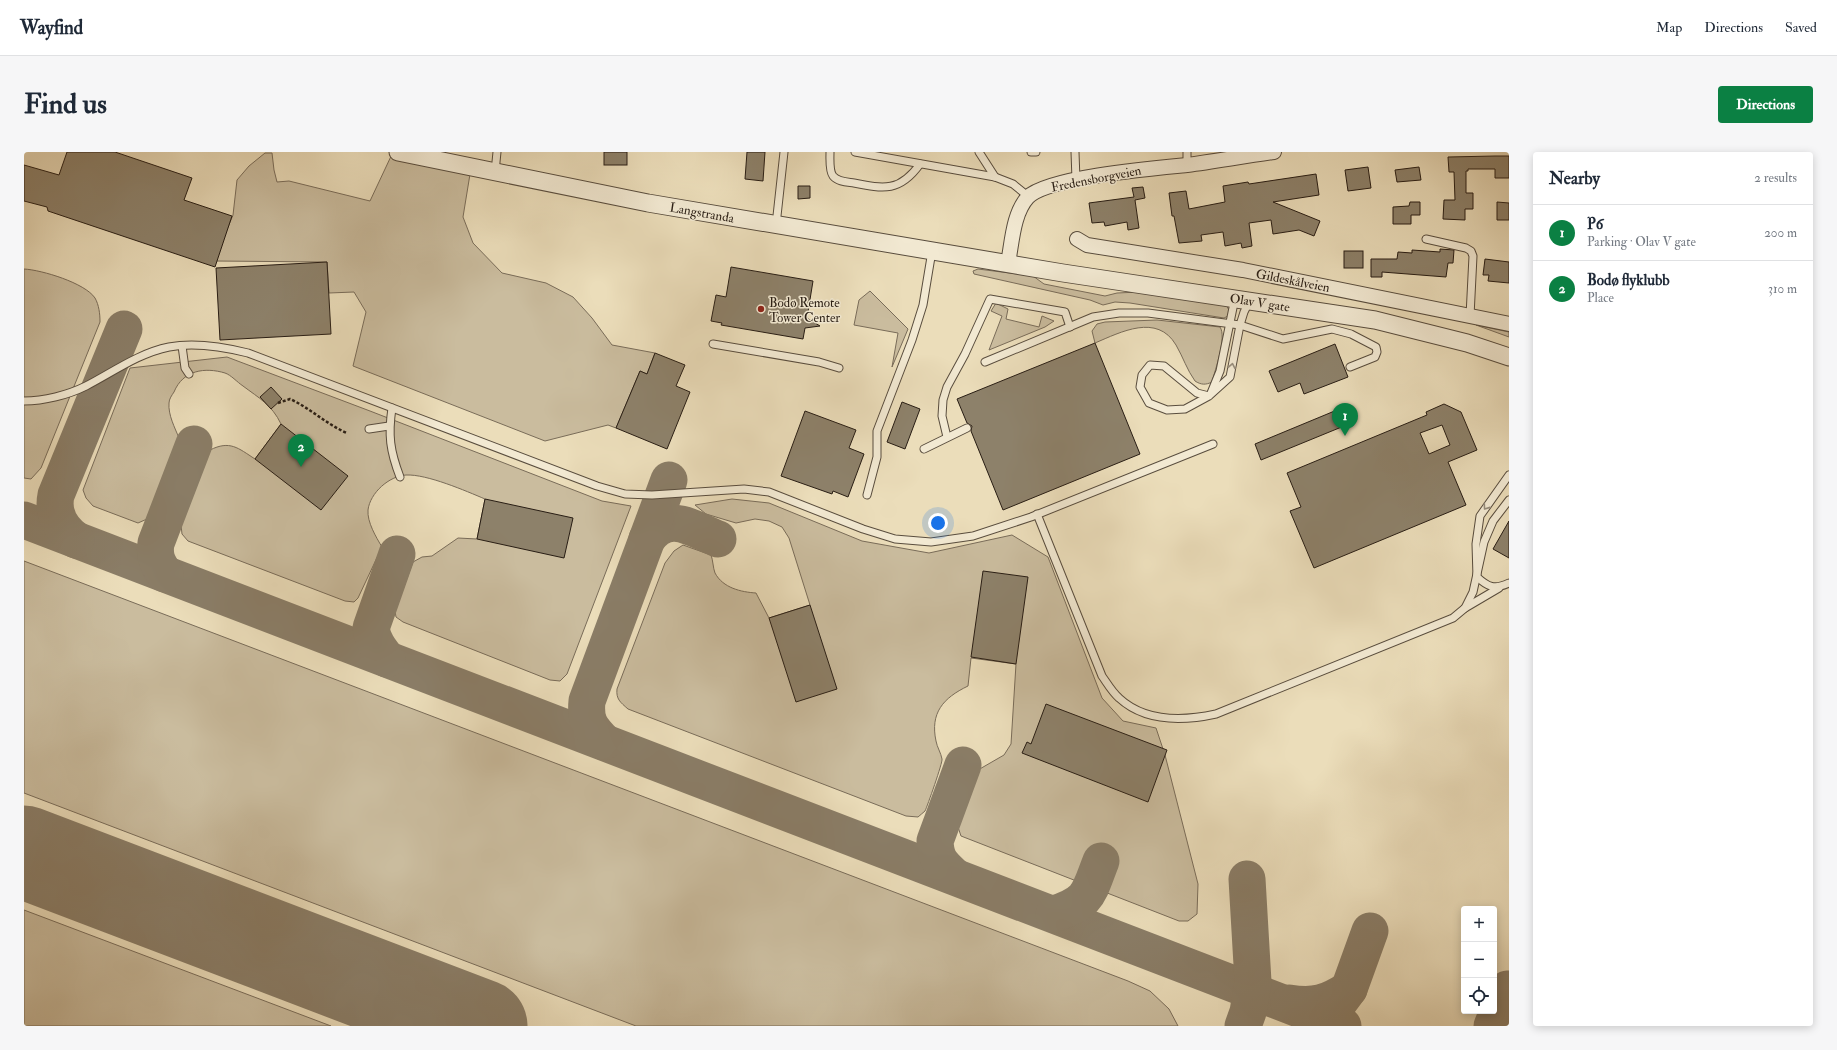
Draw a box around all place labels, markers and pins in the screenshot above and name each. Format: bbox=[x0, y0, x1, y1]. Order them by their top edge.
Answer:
place label: Bodø Remote Tower Center bbox=[769, 295, 840, 326]
marker: Bodø Remote Tower Center bbox=[756, 304, 766, 314]
pin: 1 bbox=[1332, 403, 1358, 436]
pin: 2 bbox=[288, 434, 314, 467]

